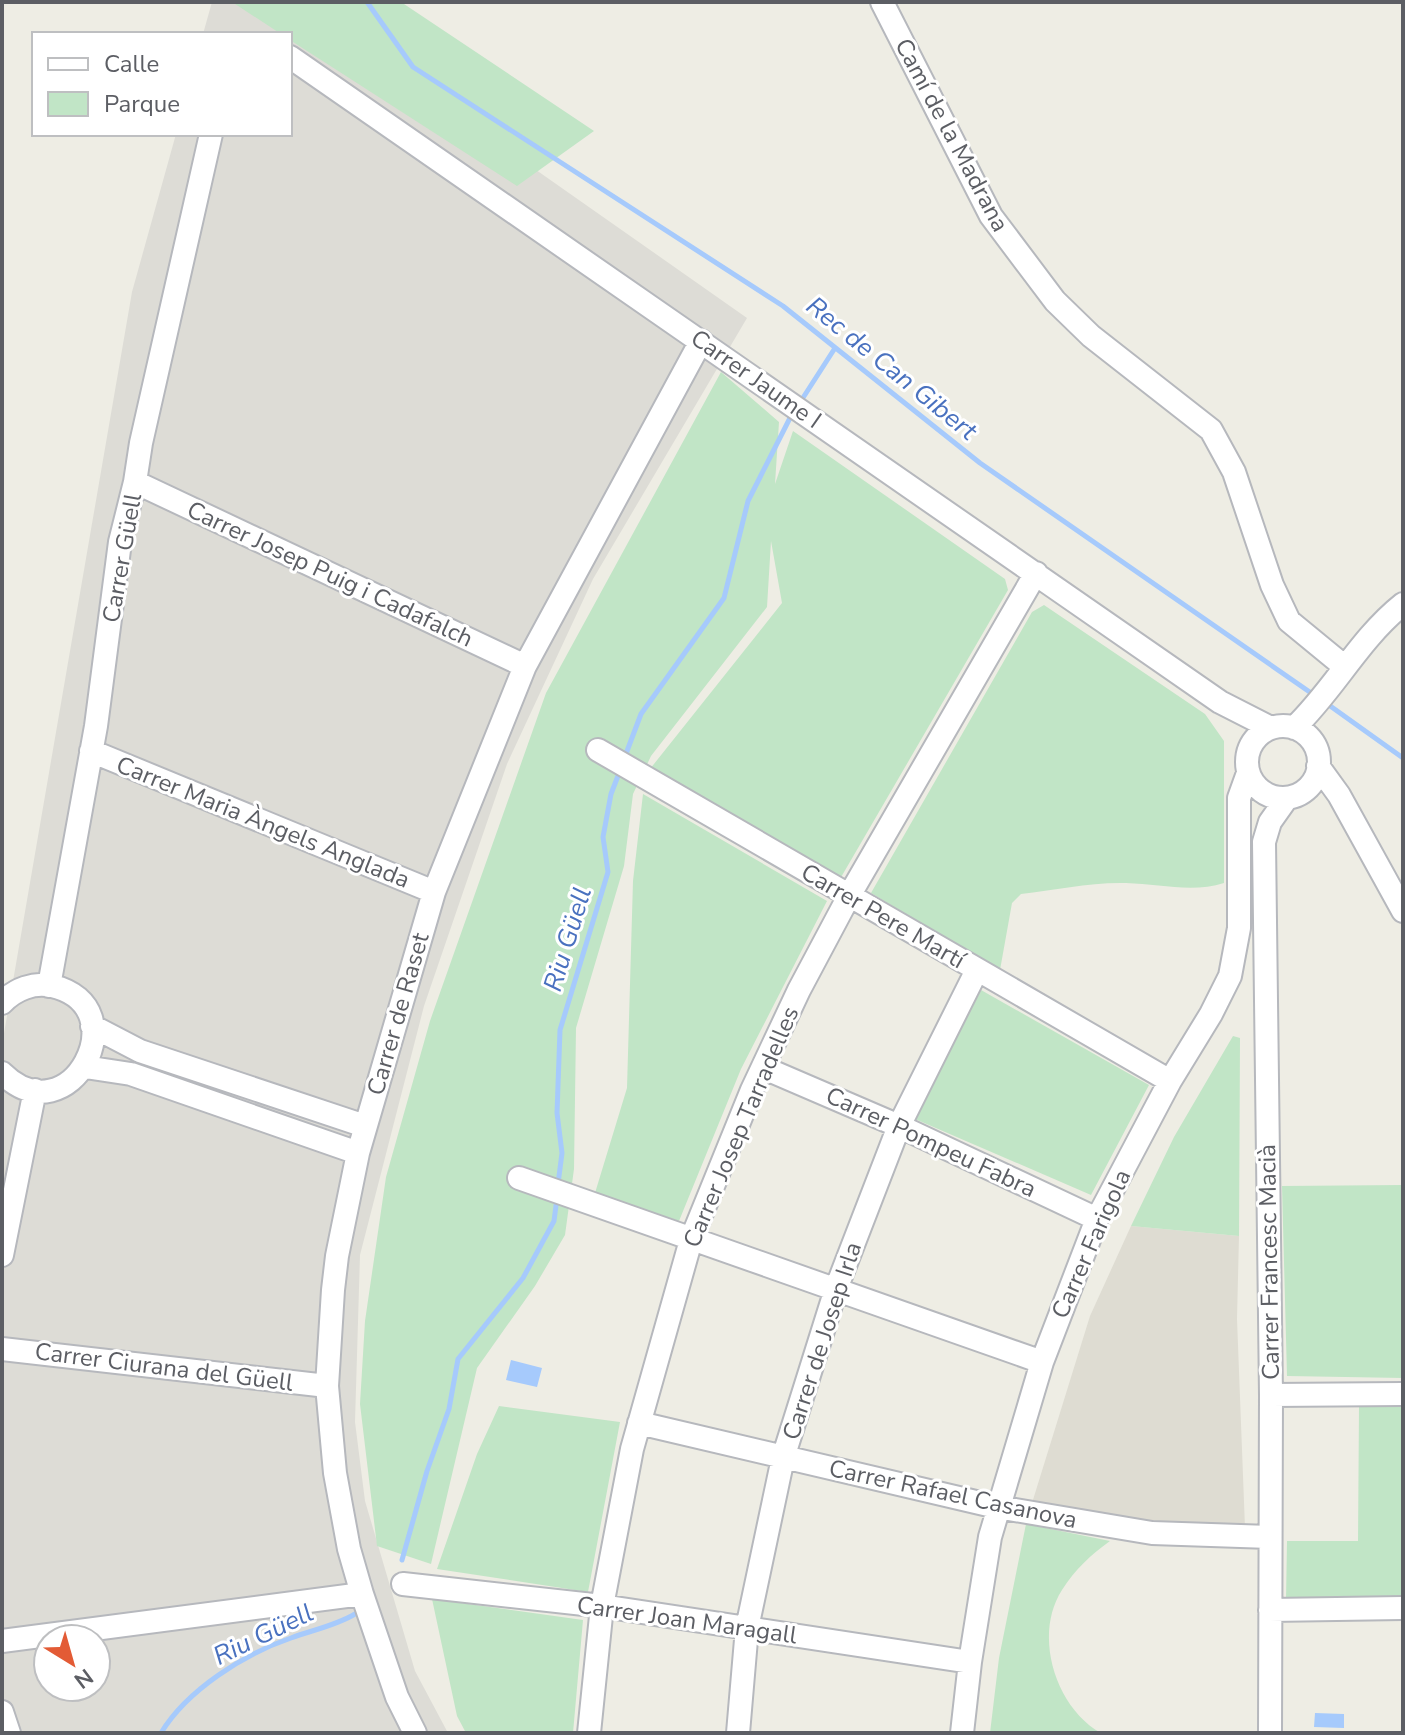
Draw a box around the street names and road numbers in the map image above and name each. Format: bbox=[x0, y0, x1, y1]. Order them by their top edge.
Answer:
street label: Camí de la Madrana bbox=[888, 33, 1016, 237]
street label: Carrer Jaume I bbox=[684, 322, 828, 436]
street label: Carrer Güell bbox=[95, 491, 149, 625]
street label: Carrer Josep Puig i Cadafalch bbox=[182, 494, 478, 654]
street label: Carrer Maria Àngels Anglada bbox=[112, 748, 414, 896]
street label: Carrer Pere Martí bbox=[795, 856, 972, 977]
street label: Carrer de Raset bbox=[360, 929, 437, 1099]
street label: Carrer Josep Tarradelles bbox=[676, 1002, 806, 1252]
street label: Carrer Pompeu Fabra bbox=[821, 1079, 1041, 1205]
street label: Carrer Francesc Macià bbox=[1251, 1144, 1287, 1380]
street label: Carrer Farigola bbox=[1044, 1164, 1138, 1324]
street label: Carrer de Josep Irla bbox=[775, 1238, 869, 1444]
street label: Carrer Ciurana del Güell bbox=[33, 1335, 295, 1399]
street label: Carrer Rafael Casanova bbox=[826, 1452, 1080, 1536]
street label: Carrer Joan Maragall bbox=[575, 1589, 799, 1651]

